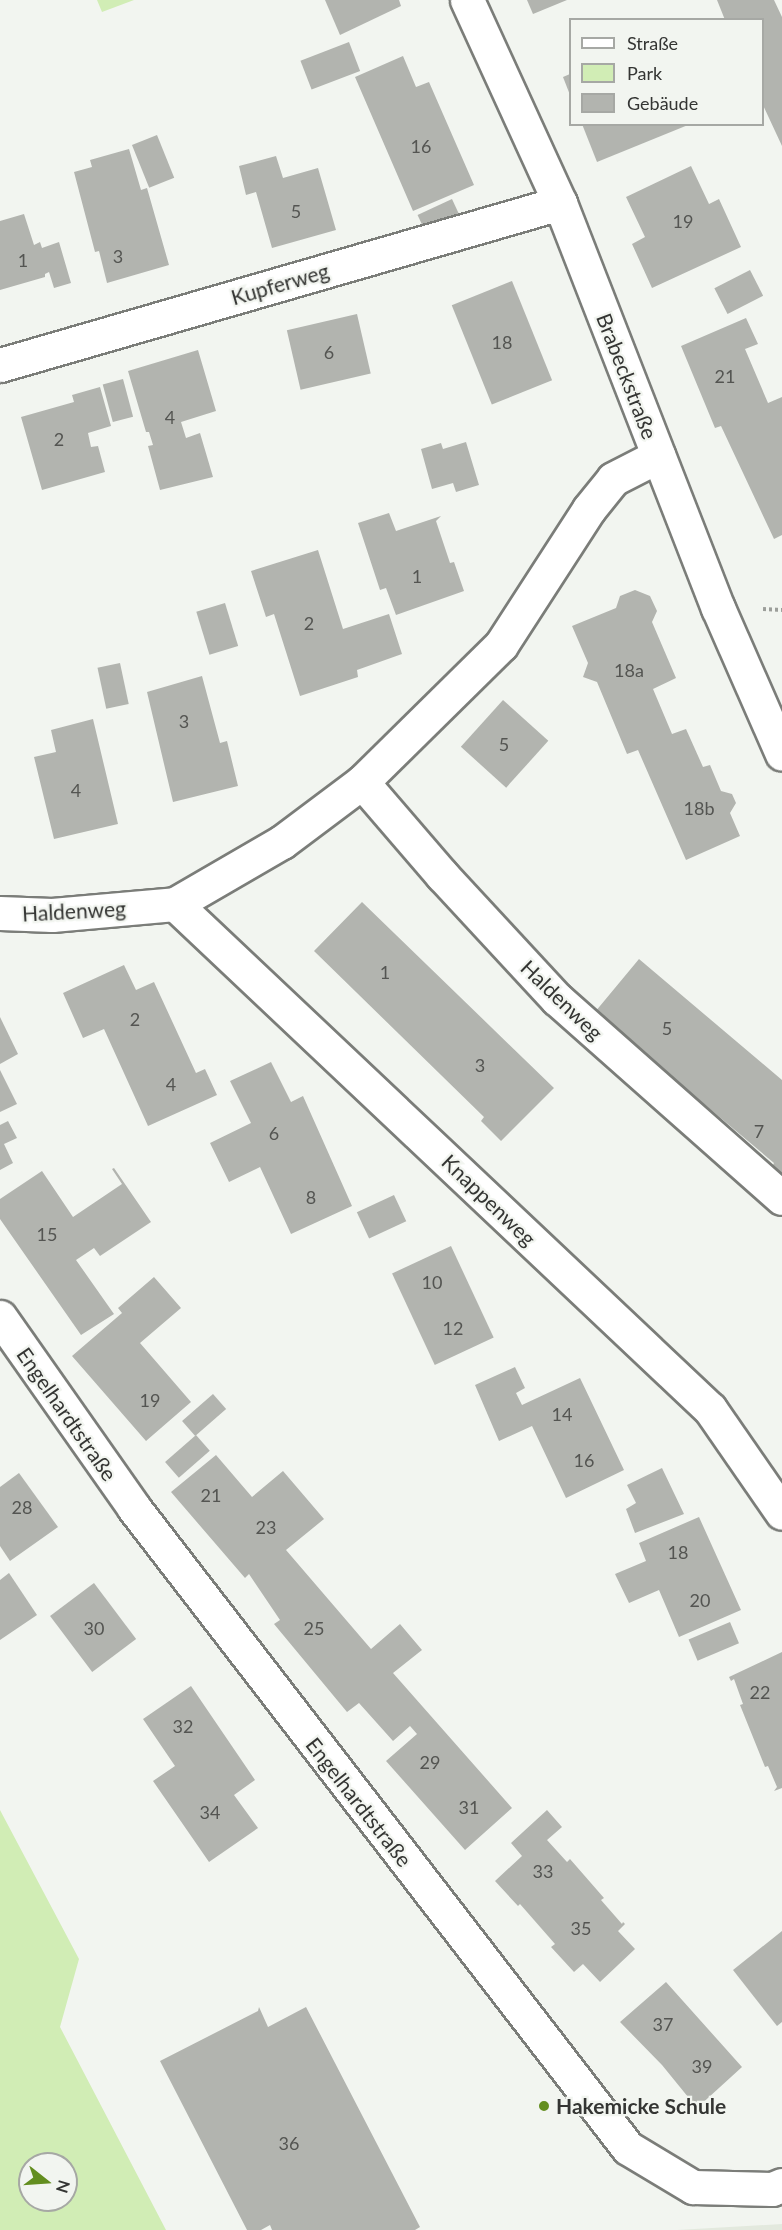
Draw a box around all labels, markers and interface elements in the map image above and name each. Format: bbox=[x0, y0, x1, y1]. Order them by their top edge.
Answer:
legend bbox=[569, 18, 764, 126]
text: Straße bbox=[627, 32, 678, 54]
text: Park bbox=[627, 62, 662, 84]
text: Gebäude bbox=[627, 92, 698, 114]
house number: 16 bbox=[411, 135, 431, 157]
house number: 5 bbox=[291, 200, 301, 222]
house number: 19 bbox=[673, 210, 693, 232]
house number: 3 bbox=[113, 245, 123, 267]
house number: 1 bbox=[18, 249, 28, 271]
street label: Kupferweg bbox=[228, 258, 332, 310]
street label: Brabeckstraße bbox=[591, 310, 663, 442]
house number: 18 bbox=[492, 331, 512, 353]
house number: 6 bbox=[324, 341, 334, 363]
house number: 21 bbox=[715, 365, 735, 387]
house number: 4 bbox=[165, 406, 175, 428]
house number: 2 bbox=[54, 428, 64, 450]
house number: 1 bbox=[412, 565, 422, 587]
house number: 2 bbox=[304, 612, 314, 634]
house number: 18a bbox=[614, 659, 644, 681]
house number: 3 bbox=[179, 710, 189, 732]
house number: 5 bbox=[499, 733, 509, 755]
house number: 4 bbox=[71, 779, 81, 801]
house number: 18b bbox=[684, 797, 714, 819]
street label: Haldenweg bbox=[21, 896, 127, 926]
street label: Haldenweg bbox=[516, 955, 608, 1045]
house number: 1 bbox=[380, 961, 390, 983]
house number: 2 bbox=[130, 1008, 140, 1030]
house number: 5 bbox=[662, 1017, 672, 1039]
house number: 3 bbox=[475, 1054, 485, 1076]
house number: 4 bbox=[166, 1073, 176, 1095]
house number: 7 bbox=[754, 1120, 764, 1142]
house number: 6 bbox=[269, 1122, 279, 1144]
street label: Knappenweg bbox=[437, 1149, 541, 1251]
house number: 8 bbox=[306, 1186, 316, 1208]
house number: 15 bbox=[37, 1223, 57, 1245]
house number: 10 bbox=[422, 1271, 442, 1293]
house number: 12 bbox=[443, 1317, 463, 1339]
street label: Engelhardtstraße bbox=[12, 1343, 122, 1485]
house number: 19 bbox=[140, 1389, 160, 1411]
house number: 14 bbox=[552, 1403, 572, 1425]
house number: 16 bbox=[574, 1449, 594, 1471]
house number: 21 bbox=[201, 1484, 221, 1506]
house number: 28 bbox=[12, 1496, 32, 1518]
house number: 23 bbox=[256, 1516, 276, 1538]
house number: 18 bbox=[668, 1541, 688, 1563]
house number: 20 bbox=[690, 1589, 710, 1611]
house number: 30 bbox=[84, 1617, 104, 1639]
house number: 25 bbox=[304, 1617, 324, 1639]
house number: 22 bbox=[750, 1681, 770, 1703]
house number: 32 bbox=[173, 1715, 193, 1737]
street label: Engelhardtstraße bbox=[301, 1732, 417, 1872]
house number: 29 bbox=[420, 1751, 440, 1773]
house number: 31 bbox=[459, 1796, 479, 1818]
house number: 34 bbox=[200, 1801, 220, 1823]
house number: 33 bbox=[533, 1860, 553, 1882]
house number: 35 bbox=[571, 1917, 591, 1939]
house number: 37 bbox=[653, 2013, 673, 2035]
house number: 39 bbox=[692, 2055, 712, 2077]
place label: Hakemicke Schule bbox=[556, 2093, 726, 2119]
marker: Hakemicke Schule bbox=[537, 2099, 551, 2113]
house number: 36 bbox=[279, 2132, 299, 2154]
north arrow bbox=[18, 2152, 78, 2212]
text: N bbox=[53, 2178, 75, 2195]

